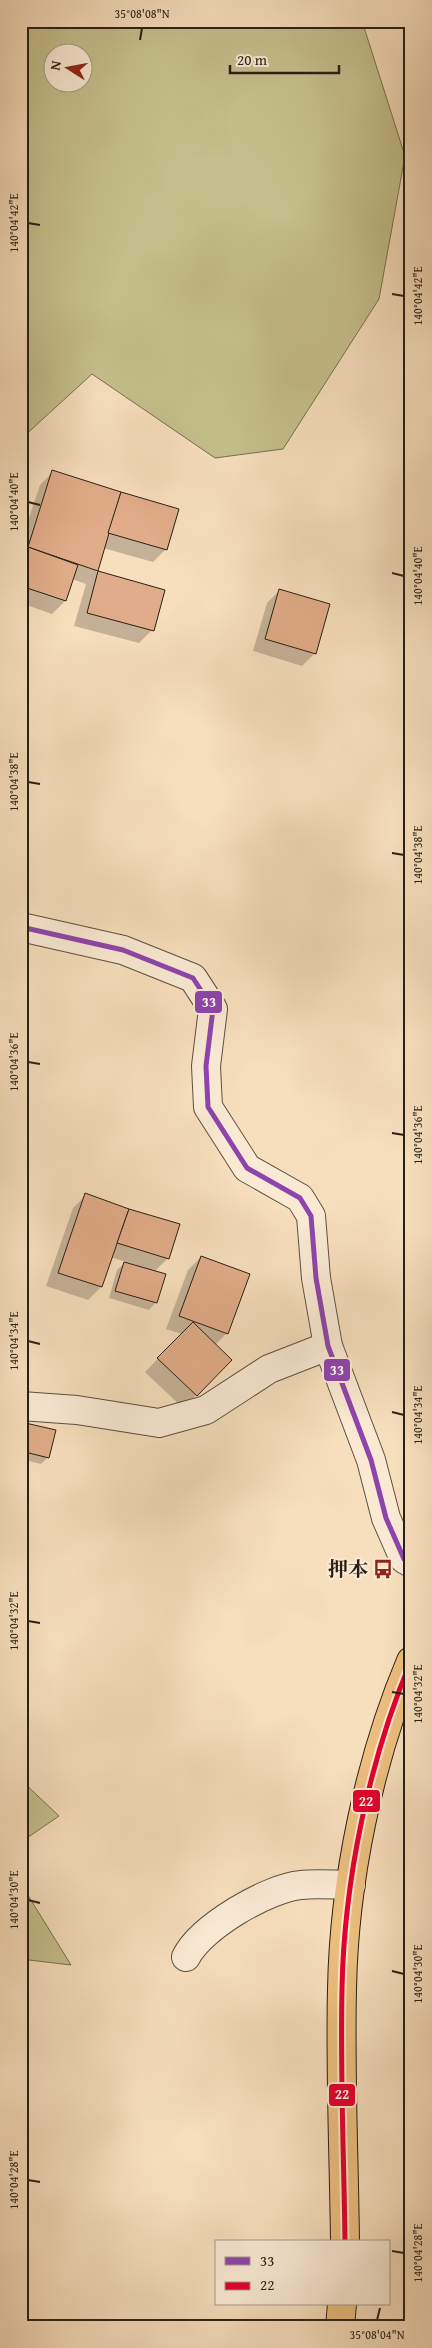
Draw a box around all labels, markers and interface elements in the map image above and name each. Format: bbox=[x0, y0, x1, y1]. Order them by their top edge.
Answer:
text: 35°08'08"N bbox=[114, 5, 170, 22]
north arrow bbox=[42, 42, 92, 92]
scale bar bbox=[230, 42, 338, 74]
text: 20 m bbox=[237, 49, 268, 70]
text: N bbox=[45, 58, 66, 72]
text: 140°04'42"E bbox=[5, 193, 22, 253]
text: 140°04'42"E bbox=[409, 266, 426, 326]
text: 140°04'40"E bbox=[5, 472, 22, 532]
text: 140°04'40"E bbox=[409, 546, 426, 606]
text: 140°04'38"E bbox=[5, 752, 22, 812]
text: 140°04'38"E bbox=[409, 825, 426, 885]
line badge: 33 bbox=[194, 990, 223, 1014]
text: 33 bbox=[202, 992, 216, 1012]
text: 140°04'36"E bbox=[5, 1032, 22, 1092]
text: 140°04'36"E bbox=[409, 1105, 426, 1165]
text: 140°04'34"E bbox=[5, 1311, 22, 1371]
line badge: 33 bbox=[323, 1358, 351, 1382]
text: 33 bbox=[330, 1360, 344, 1380]
text: 140°04'34"E bbox=[409, 1385, 426, 1445]
place label: 押本 bbox=[328, 1554, 368, 1583]
bus stop icon: 押本 bbox=[372, 1558, 394, 1580]
text: 140°04'32"E bbox=[5, 1591, 22, 1651]
text: 140°04'32"E bbox=[409, 1664, 426, 1724]
line badge: 22 bbox=[352, 1789, 381, 1813]
text: 22 bbox=[359, 1791, 373, 1811]
text: 140°04'30"E bbox=[5, 1870, 22, 1930]
text: 140°04'30"E bbox=[409, 1944, 426, 2004]
line badge: 22 bbox=[328, 2083, 356, 2107]
text: 22 bbox=[335, 2084, 349, 2104]
text: 140°04'28"E bbox=[5, 2150, 22, 2210]
text: 140°04'28"E bbox=[409, 2223, 426, 2283]
legend bbox=[215, 2240, 390, 2306]
text: 33 bbox=[260, 2250, 274, 2271]
text: 22 bbox=[260, 2274, 274, 2295]
text: 35°08'04"N bbox=[349, 2326, 405, 2343]

